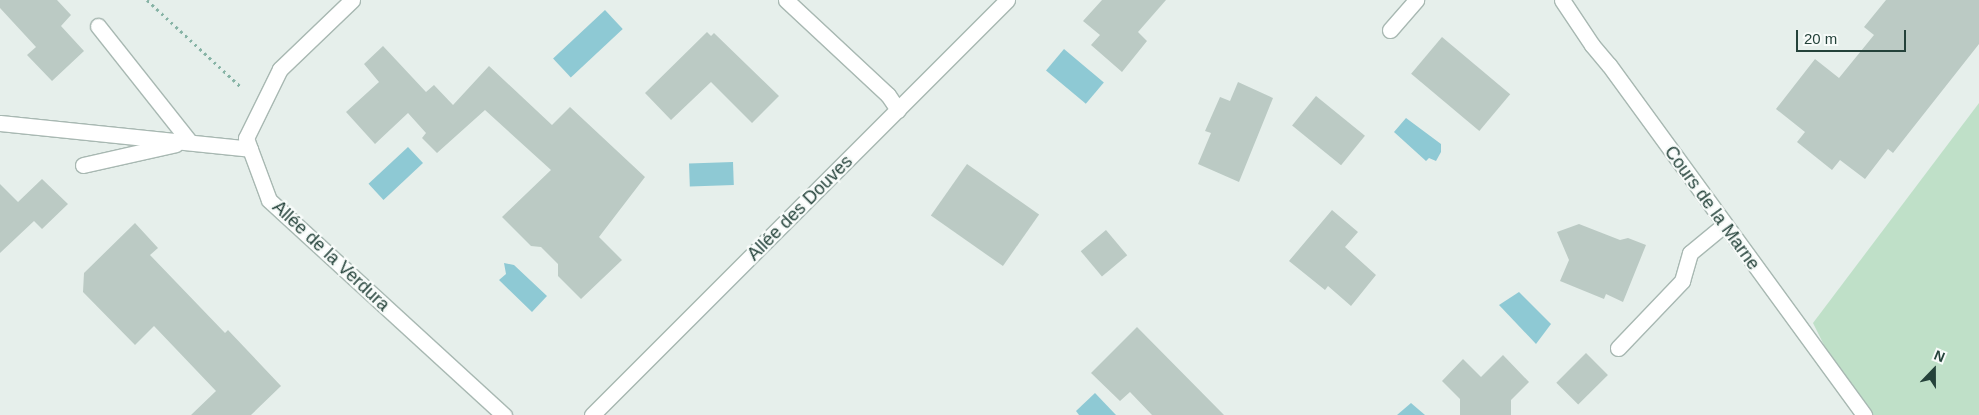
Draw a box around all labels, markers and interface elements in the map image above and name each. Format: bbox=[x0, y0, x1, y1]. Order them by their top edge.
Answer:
scale bar bbox=[1799, 20, 1909, 52]
text: 20 m bbox=[1804, 30, 1837, 47]
street label: Cours de la Marne bbox=[1660, 142, 1764, 274]
street label: Allée des Douves bbox=[743, 151, 857, 265]
street label: Allée de la Verdura bbox=[268, 196, 394, 316]
north arrow bbox=[1909, 345, 1959, 395]
text: N bbox=[1932, 347, 1947, 365]

